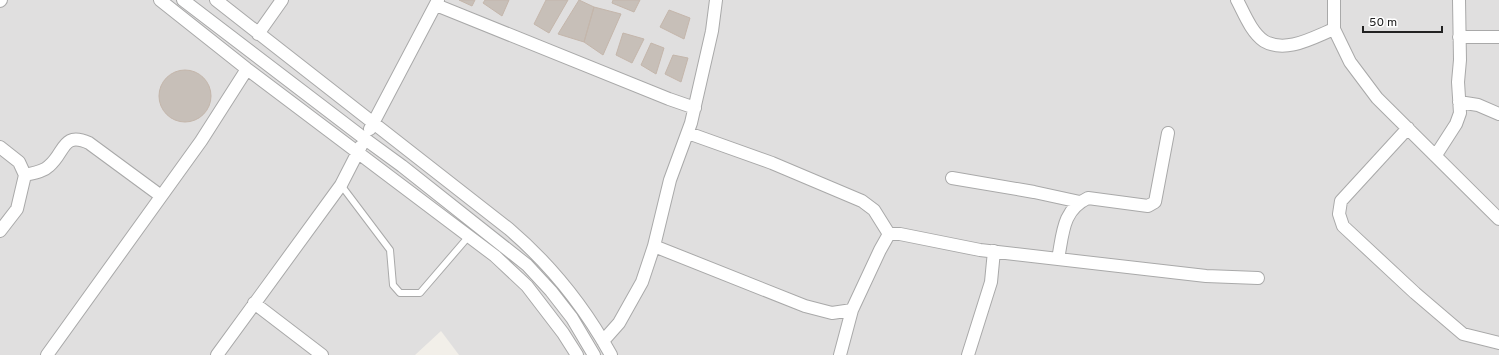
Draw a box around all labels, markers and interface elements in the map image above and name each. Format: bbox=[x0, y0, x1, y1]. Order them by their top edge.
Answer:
scale bar bbox=[1363, 8, 1442, 34]
text: 50 m bbox=[1369, 15, 1397, 31]

